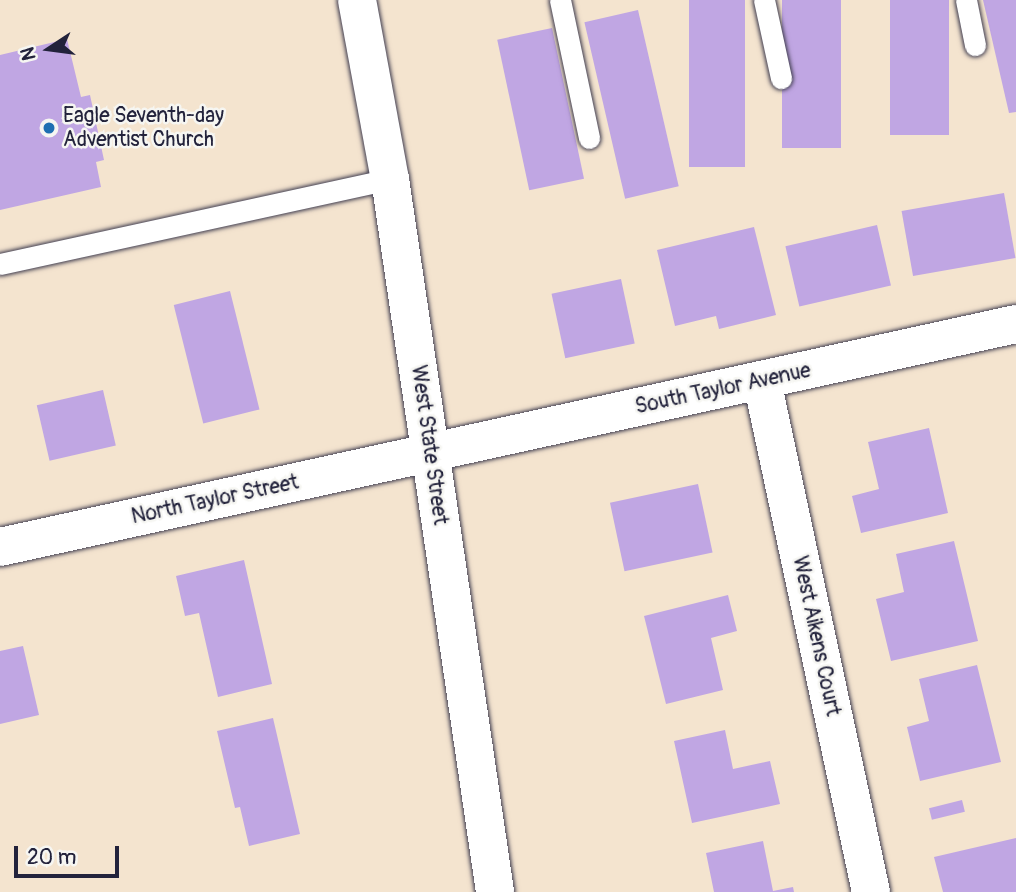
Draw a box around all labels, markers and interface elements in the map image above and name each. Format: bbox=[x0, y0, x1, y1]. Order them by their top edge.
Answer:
north arrow bbox=[14, 14, 84, 84]
text: N bbox=[15, 45, 42, 63]
place label: Eagle Seventh-day Adventist Church bbox=[63, 103, 224, 153]
marker: Eagle Seventh-day Adventist Church bbox=[41, 120, 57, 136]
street label: South Taylor Avenue bbox=[633, 358, 813, 420]
street label: West State Street bbox=[405, 364, 453, 526]
street label: North Taylor Street bbox=[129, 470, 301, 530]
street label: West Aikens Court bbox=[787, 554, 845, 718]
scale bar bbox=[18, 832, 122, 876]
text: 20 m bbox=[27, 844, 76, 871]

